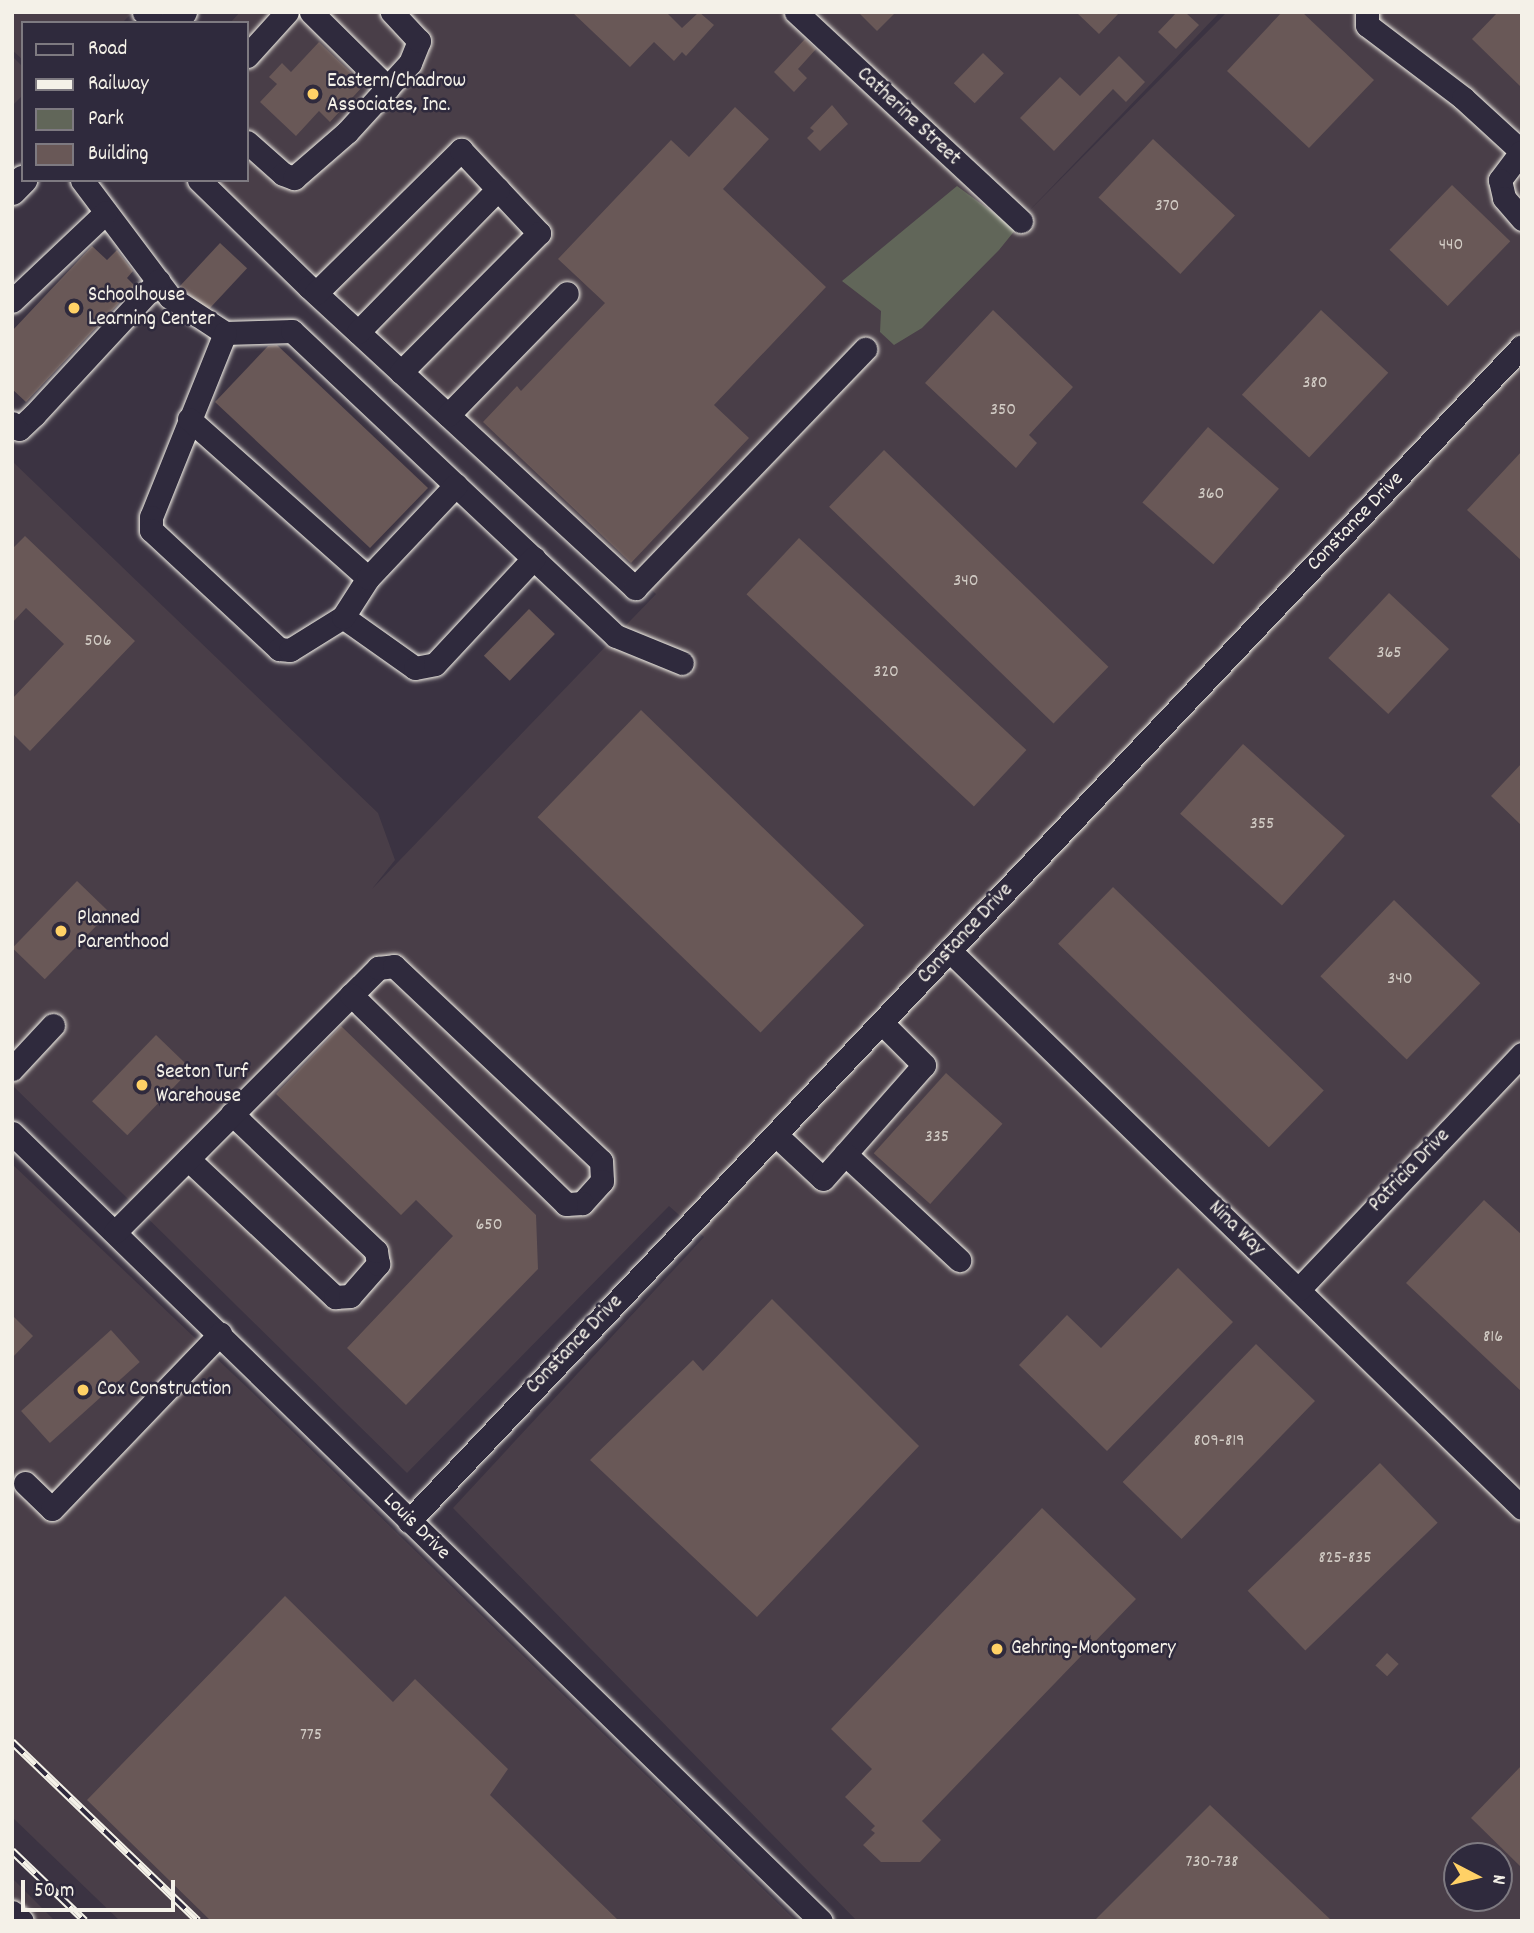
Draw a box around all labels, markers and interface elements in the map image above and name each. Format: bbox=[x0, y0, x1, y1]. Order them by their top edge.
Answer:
legend bbox=[21, 21, 248, 182]
text: Road bbox=[88, 35, 127, 65]
street label: Catherine Street bbox=[851, 62, 965, 172]
place label: Eastern/Chadrow Associates, Inc. bbox=[327, 69, 466, 119]
text: Railway bbox=[88, 70, 149, 100]
marker: Eastern/Chadrow Associates, Inc. bbox=[305, 86, 321, 102]
text: Park bbox=[88, 105, 124, 135]
text: Building bbox=[88, 140, 148, 170]
house number: 370 bbox=[1155, 196, 1179, 218]
house number: 440 bbox=[1439, 235, 1463, 257]
place label: Schoolhouse Learning Center bbox=[88, 283, 215, 333]
marker: Schoolhouse Learning Center bbox=[66, 300, 82, 316]
house number: 380 bbox=[1302, 373, 1328, 395]
house number: 350 bbox=[990, 400, 1016, 422]
street label: Constance Drive bbox=[1302, 467, 1410, 577]
house number: 360 bbox=[1198, 484, 1224, 506]
house number: 340 bbox=[953, 571, 979, 593]
house number: 506 bbox=[85, 631, 111, 653]
house number: 365 bbox=[1376, 643, 1402, 665]
house number: 320 bbox=[873, 662, 899, 684]
house number: 355 bbox=[1250, 814, 1274, 836]
street label: Constance Drive bbox=[913, 878, 1019, 990]
place label: Planned Parenthood bbox=[77, 906, 169, 956]
marker: Planned Parenthood bbox=[51, 921, 71, 941]
house number: 340 bbox=[1387, 969, 1413, 991]
place label: Seeton Turf Warehouse bbox=[156, 1060, 248, 1110]
marker: Seeton Turf Warehouse bbox=[134, 1077, 150, 1093]
street label: Patricia Drive bbox=[1364, 1124, 1456, 1218]
house number: 335 bbox=[925, 1127, 949, 1149]
street label: Nina Way bbox=[1202, 1196, 1270, 1262]
house number: 650 bbox=[476, 1215, 502, 1237]
street label: Constance Drive bbox=[521, 1290, 629, 1400]
house number: 816 bbox=[1483, 1327, 1503, 1349]
place label: Cox Construction bbox=[97, 1377, 231, 1403]
marker: Cox Construction bbox=[75, 1382, 91, 1398]
house number: 809-819 bbox=[1194, 1431, 1244, 1453]
street label: Louis Drive bbox=[377, 1488, 455, 1566]
house number: 825-835 bbox=[1318, 1548, 1372, 1570]
place label: Gehring-Montgomery bbox=[1011, 1636, 1176, 1662]
marker: Gehring-Montgomery bbox=[989, 1641, 1005, 1657]
house number: 775 bbox=[300, 1725, 322, 1747]
north arrow bbox=[1443, 1842, 1513, 1912]
house number: 730-738 bbox=[1186, 1852, 1238, 1874]
scale bar bbox=[24, 1867, 178, 1911]
text: N bbox=[1483, 1873, 1511, 1886]
text: 50 m bbox=[34, 1877, 74, 1907]

